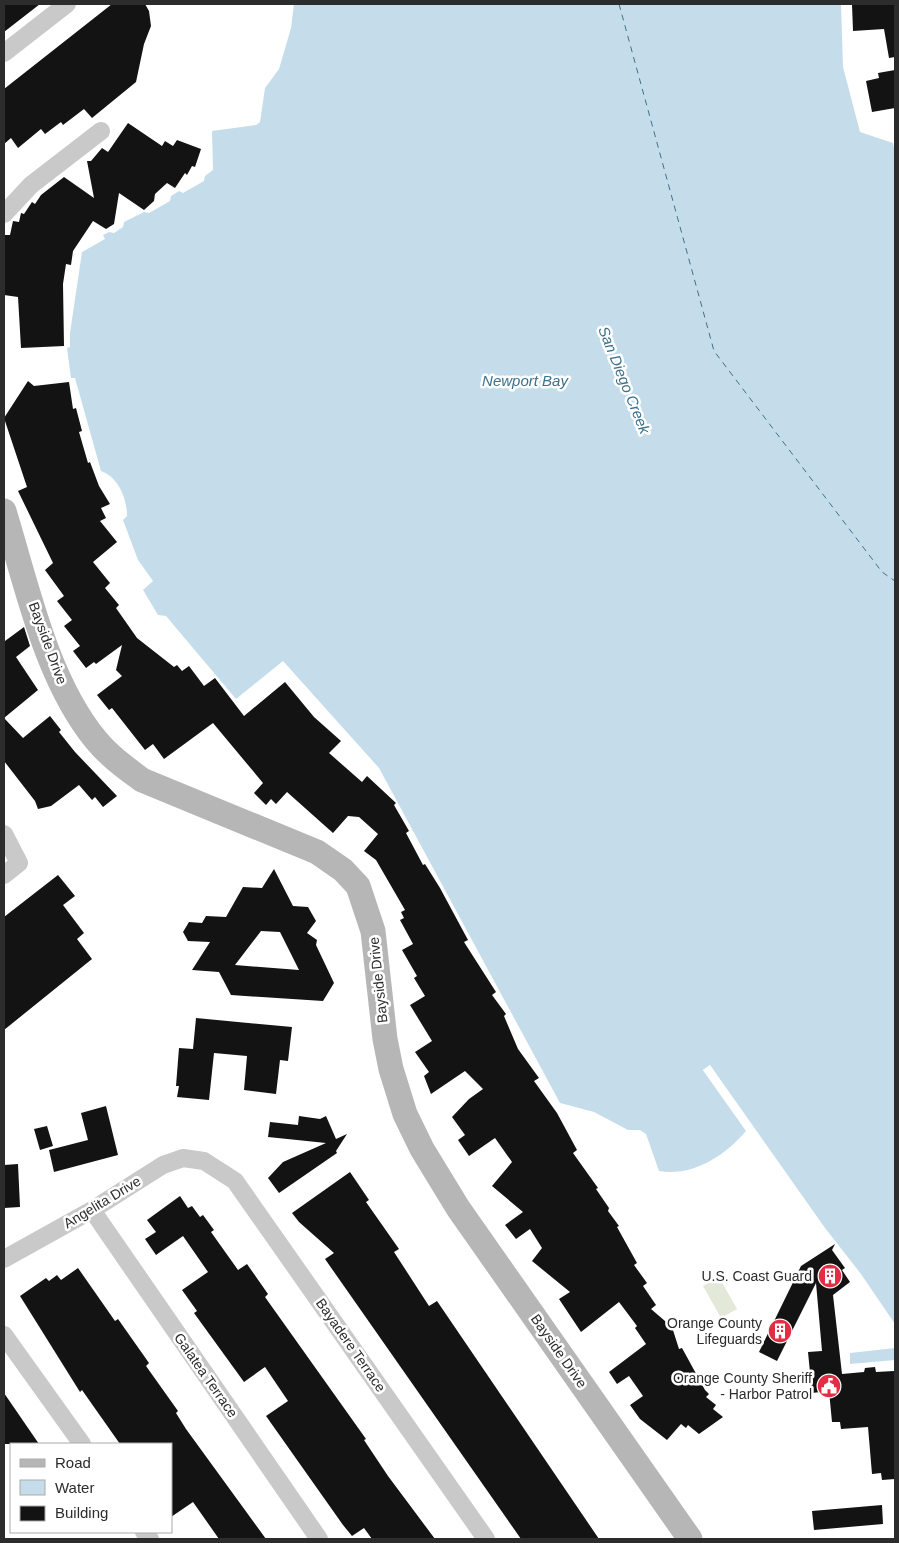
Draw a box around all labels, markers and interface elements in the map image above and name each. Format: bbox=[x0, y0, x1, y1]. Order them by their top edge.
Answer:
water label: San Diego Creek bbox=[595, 324, 654, 437]
water label: Newport Bay bbox=[482, 372, 569, 389]
street label: Bayside Drive bbox=[26, 600, 70, 687]
street label: Bayside Drive bbox=[366, 936, 390, 1024]
street label: Angelita Drive bbox=[61, 1173, 144, 1231]
building icon: U.S. Coast Guard bbox=[817, 1263, 843, 1289]
place label: U.S. Coast Guard bbox=[702, 1268, 812, 1284]
street label: Bayadere Terrace bbox=[313, 1295, 389, 1395]
street label: Bayside Drive bbox=[528, 1311, 590, 1391]
place label: Orange County Lifeguards bbox=[667, 1315, 762, 1347]
building icon: Orange County Lifeguards bbox=[767, 1318, 793, 1344]
street label: Galatea Terrace bbox=[171, 1330, 241, 1420]
place label: Orange County Sheriff - Harbor Patrol bbox=[673, 1370, 812, 1402]
public building icon: Orange County Sheriff - Harbor Patrol bbox=[816, 1373, 842, 1399]
legend bbox=[10, 1443, 172, 1533]
text: Road bbox=[55, 1454, 91, 1471]
text: Water bbox=[55, 1479, 94, 1496]
text: Building bbox=[55, 1504, 108, 1521]

